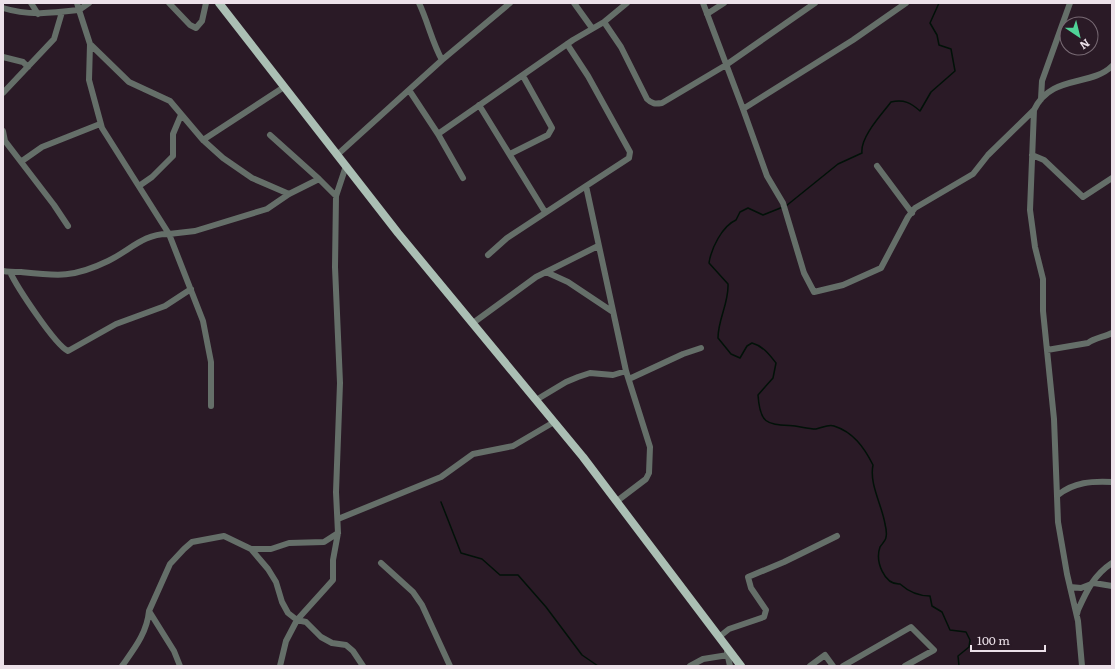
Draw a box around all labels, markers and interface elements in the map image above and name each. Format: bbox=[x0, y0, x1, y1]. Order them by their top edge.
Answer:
north arrow bbox=[1059, 16, 1099, 56]
text: N bbox=[1077, 36, 1094, 54]
scale bar bbox=[971, 627, 1045, 653]
text: 100 m bbox=[977, 631, 1010, 649]

